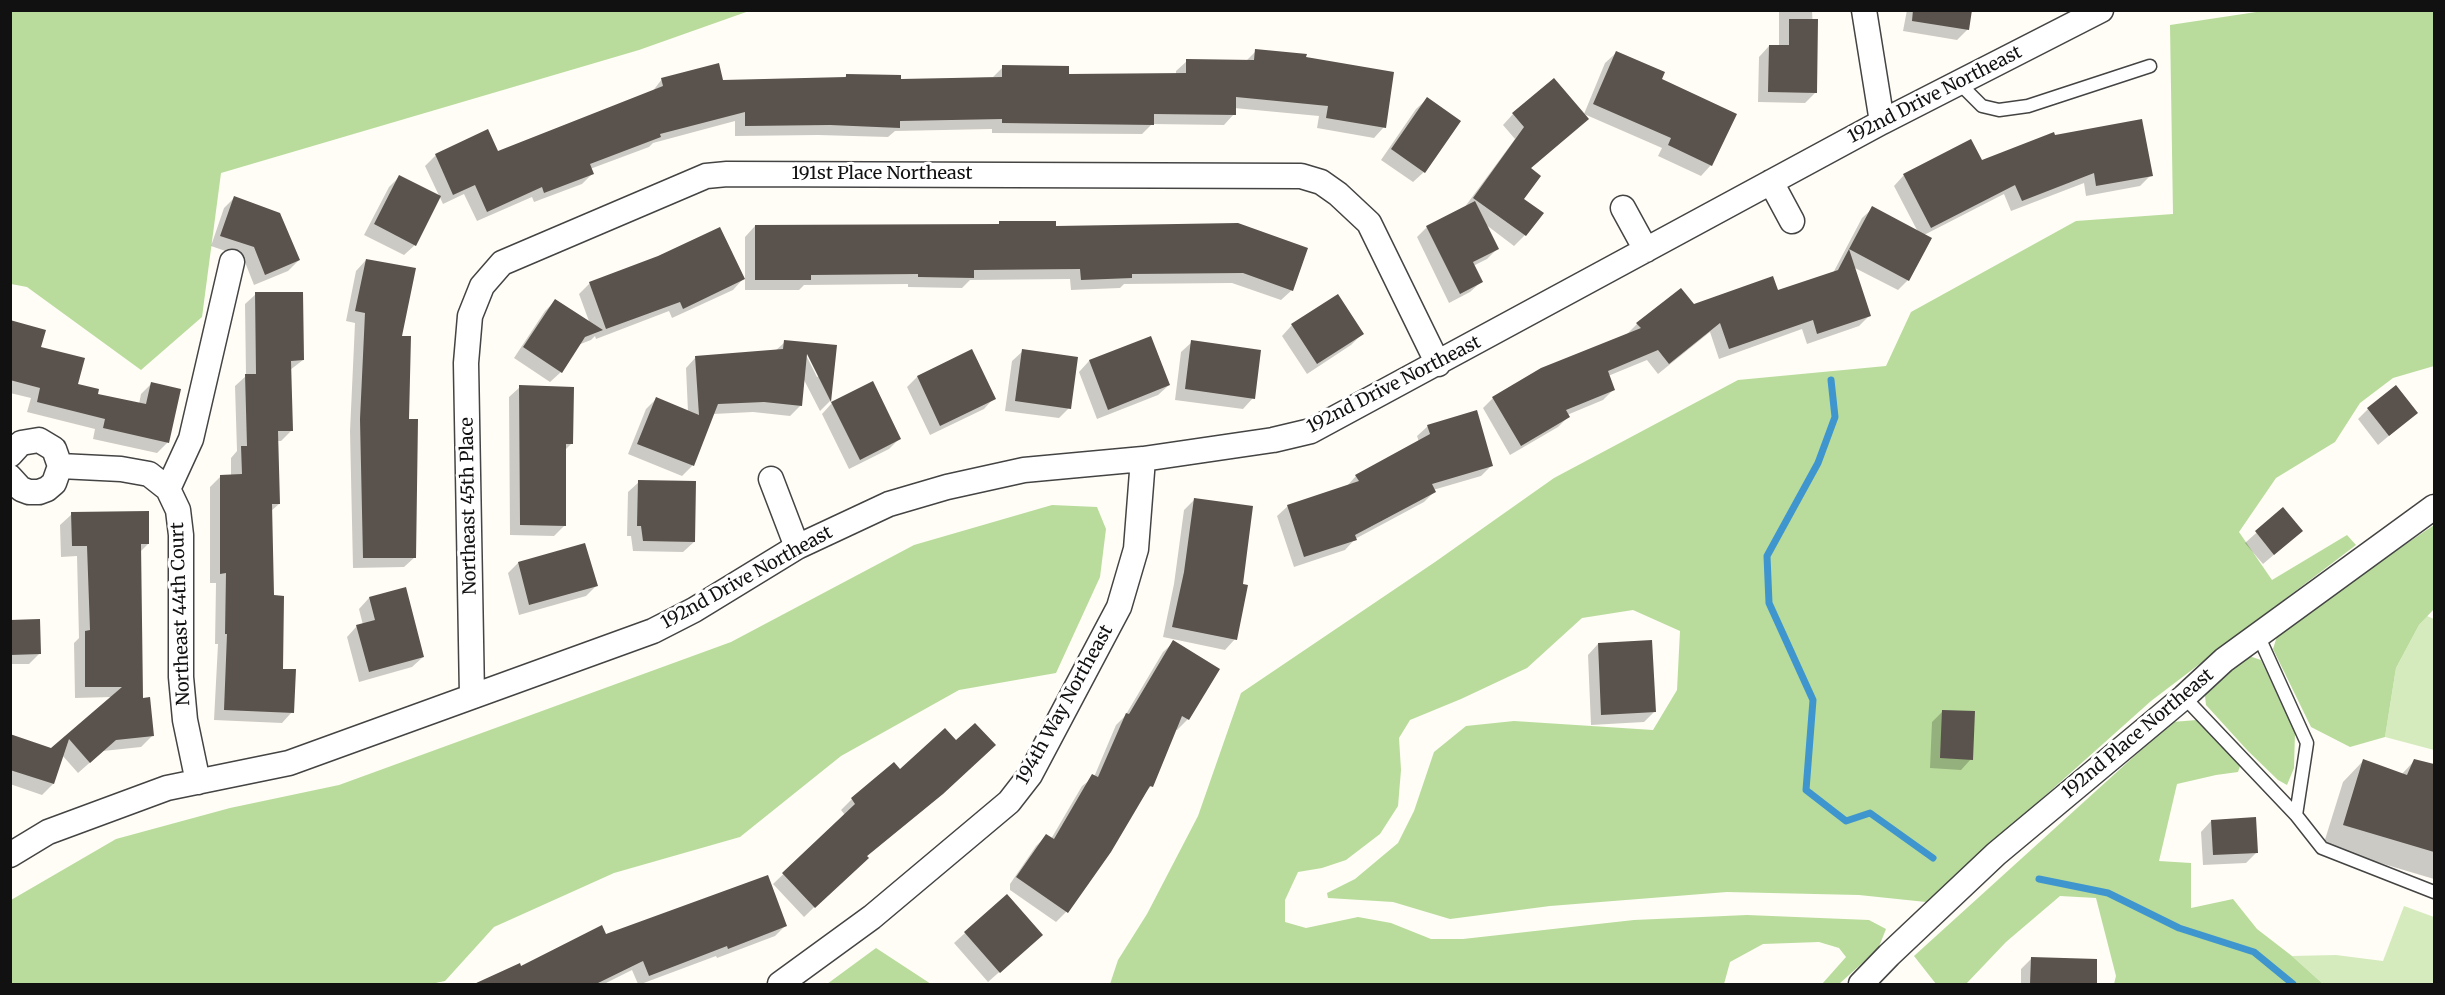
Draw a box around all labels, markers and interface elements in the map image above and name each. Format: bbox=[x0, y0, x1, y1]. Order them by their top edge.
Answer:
street label: 192nd Drive Northeast bbox=[1844, 42, 2026, 148]
street label: 191st Place Northeast bbox=[792, 163, 972, 185]
street label: 192nd Drive Northeast bbox=[1303, 332, 1485, 438]
street label: Northeast 45th Place bbox=[457, 417, 481, 595]
street label: Northeast 44th Court bbox=[167, 522, 195, 706]
street label: 192nd Drive Northeast bbox=[658, 522, 836, 634]
street label: 194th Way Northeast bbox=[1012, 622, 1118, 788]
street label: 192nd Place Northeast bbox=[2058, 664, 2218, 804]

